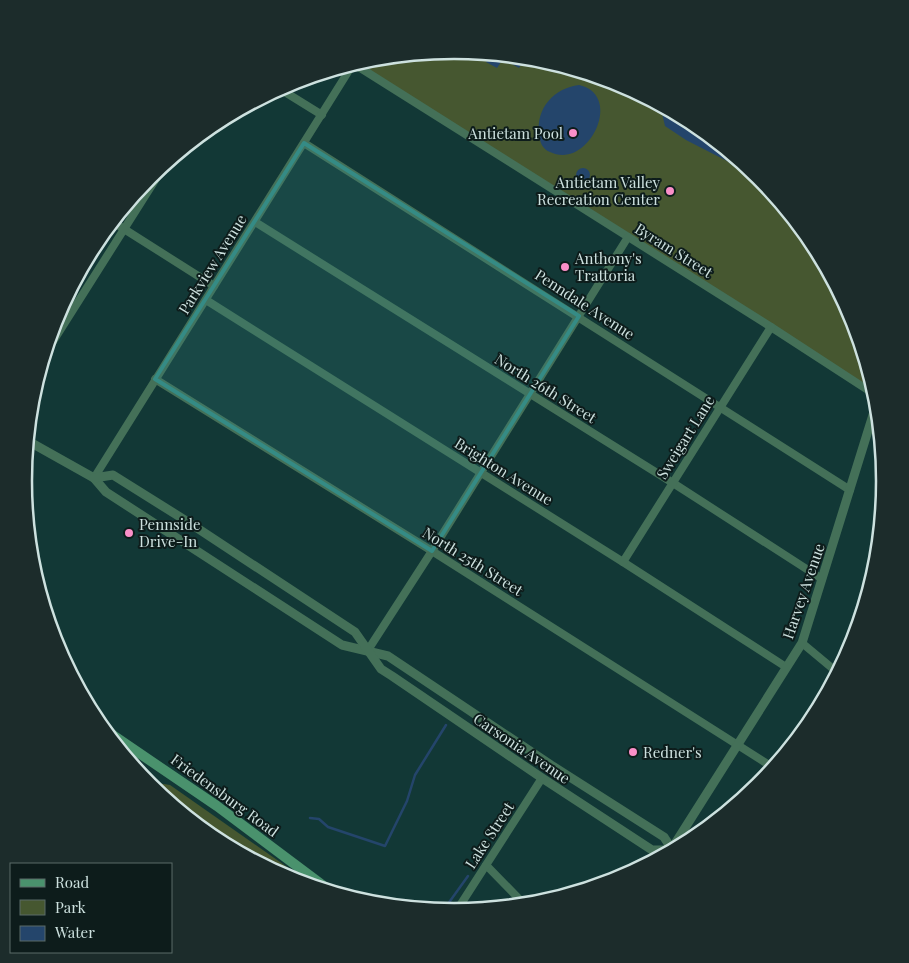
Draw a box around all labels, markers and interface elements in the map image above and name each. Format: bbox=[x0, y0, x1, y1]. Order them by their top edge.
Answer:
place label: Antietam Pool bbox=[467, 123, 563, 143]
marker: Antietam Pool bbox=[567, 127, 579, 139]
place label: Antietam Valley Recreation Center bbox=[537, 172, 660, 209]
marker: Antietam Valley Recreation Center bbox=[664, 185, 676, 197]
street label: Parkview Avenue bbox=[173, 210, 251, 318]
street label: Byram Street bbox=[631, 218, 717, 282]
place label: Anthony's Trattoria bbox=[574, 248, 642, 285]
marker: Anthony's Trattoria bbox=[559, 261, 571, 273]
street label: Penndale Avenue bbox=[531, 264, 639, 344]
street label: North 26th Street bbox=[491, 349, 601, 428]
street label: Sweigart Lane bbox=[651, 391, 719, 483]
street label: Brighton Avenue bbox=[451, 433, 557, 509]
place label: Pennside Drive-In bbox=[139, 514, 201, 551]
street label: North 25th Street bbox=[419, 522, 527, 600]
marker: Pennside Drive-In bbox=[123, 527, 135, 539]
street label: Harvey Avenue bbox=[777, 540, 829, 642]
street label: Carsonia Avenue bbox=[470, 708, 574, 788]
place label: Redner's bbox=[643, 742, 702, 762]
marker: Redner's bbox=[627, 746, 639, 758]
street label: Friedensburg Road bbox=[167, 749, 283, 841]
street label: Lake Street bbox=[460, 797, 518, 872]
legend bbox=[10, 863, 172, 953]
text: Road bbox=[55, 872, 89, 892]
text: Park bbox=[55, 897, 87, 917]
text: Water bbox=[54, 922, 95, 942]

